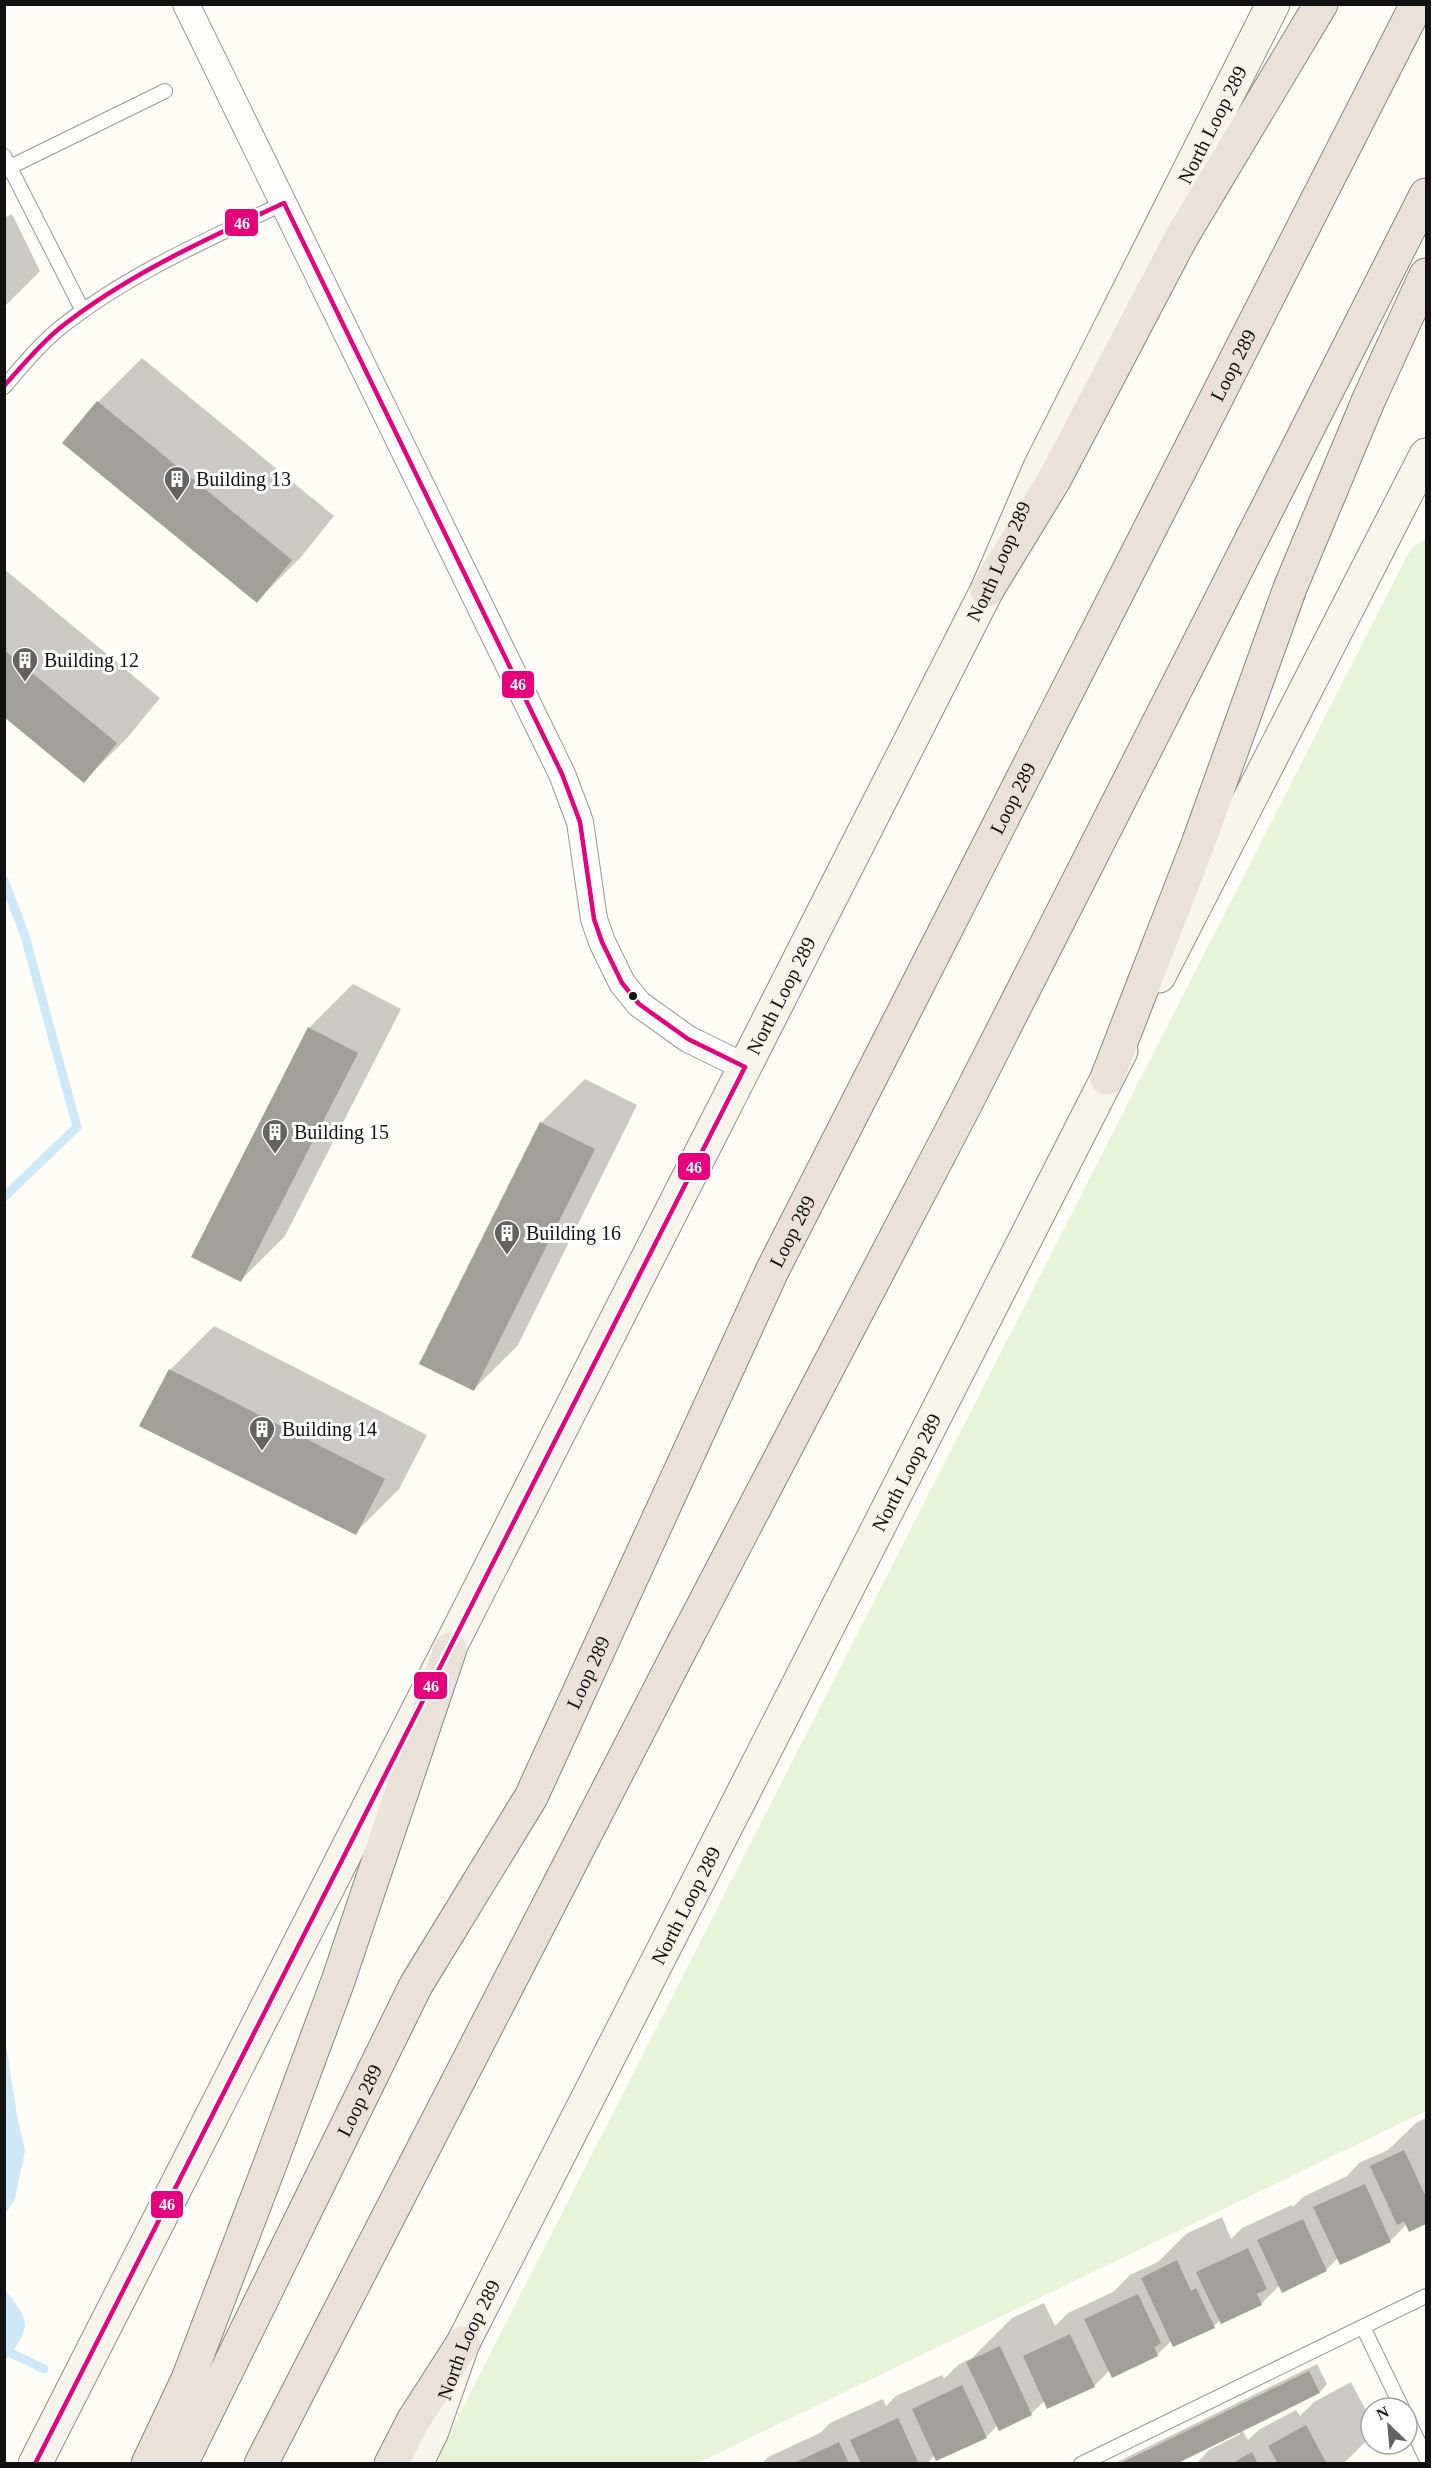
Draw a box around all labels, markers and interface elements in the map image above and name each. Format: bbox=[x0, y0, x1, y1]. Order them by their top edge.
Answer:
street label: North Loop 289 bbox=[1173, 62, 1251, 187]
line badge: 46 bbox=[224, 208, 259, 237]
text: 46 bbox=[234, 215, 250, 232]
street label: Loop 289 bbox=[1206, 326, 1260, 405]
building icon: Building 13 bbox=[162, 464, 192, 502]
place label: Building 13 bbox=[196, 468, 291, 491]
street label: North Loop 289 bbox=[962, 498, 1035, 625]
building icon: Building 12 bbox=[10, 645, 40, 683]
place label: Building 12 bbox=[44, 649, 139, 672]
line badge: 46 bbox=[501, 670, 535, 699]
text: 46 bbox=[510, 676, 526, 693]
street label: Loop 289 bbox=[985, 759, 1040, 838]
street label: North Loop 289 bbox=[742, 933, 820, 1058]
unlabelled marker bbox=[627, 990, 639, 1002]
building icon: Building 15 bbox=[260, 1117, 290, 1155]
place label: Building 15 bbox=[294, 1121, 389, 1144]
line badge: 46 bbox=[677, 1152, 711, 1181]
text: 46 bbox=[686, 1159, 702, 1176]
street label: Loop 289 bbox=[765, 1192, 820, 1271]
building icon: Building 16 bbox=[492, 1218, 522, 1256]
place label: Building 16 bbox=[526, 1222, 621, 1245]
street label: North Loop 289 bbox=[867, 1410, 945, 1535]
building icon: Building 14 bbox=[247, 1414, 277, 1452]
place label: Building 14 bbox=[282, 1418, 377, 1441]
street label: Loop 289 bbox=[562, 1633, 614, 1712]
line badge: 46 bbox=[413, 1671, 448, 1700]
text: 46 bbox=[423, 1678, 439, 1695]
street label: North Loop 289 bbox=[647, 1843, 725, 1968]
street label: Loop 289 bbox=[333, 2061, 386, 2140]
line badge: 46 bbox=[150, 2190, 184, 2219]
text: 46 bbox=[159, 2196, 175, 2213]
street label: North Loop 289 bbox=[433, 2276, 504, 2403]
north arrow bbox=[1359, 2396, 1419, 2456]
text: N bbox=[1374, 2403, 1392, 2423]

